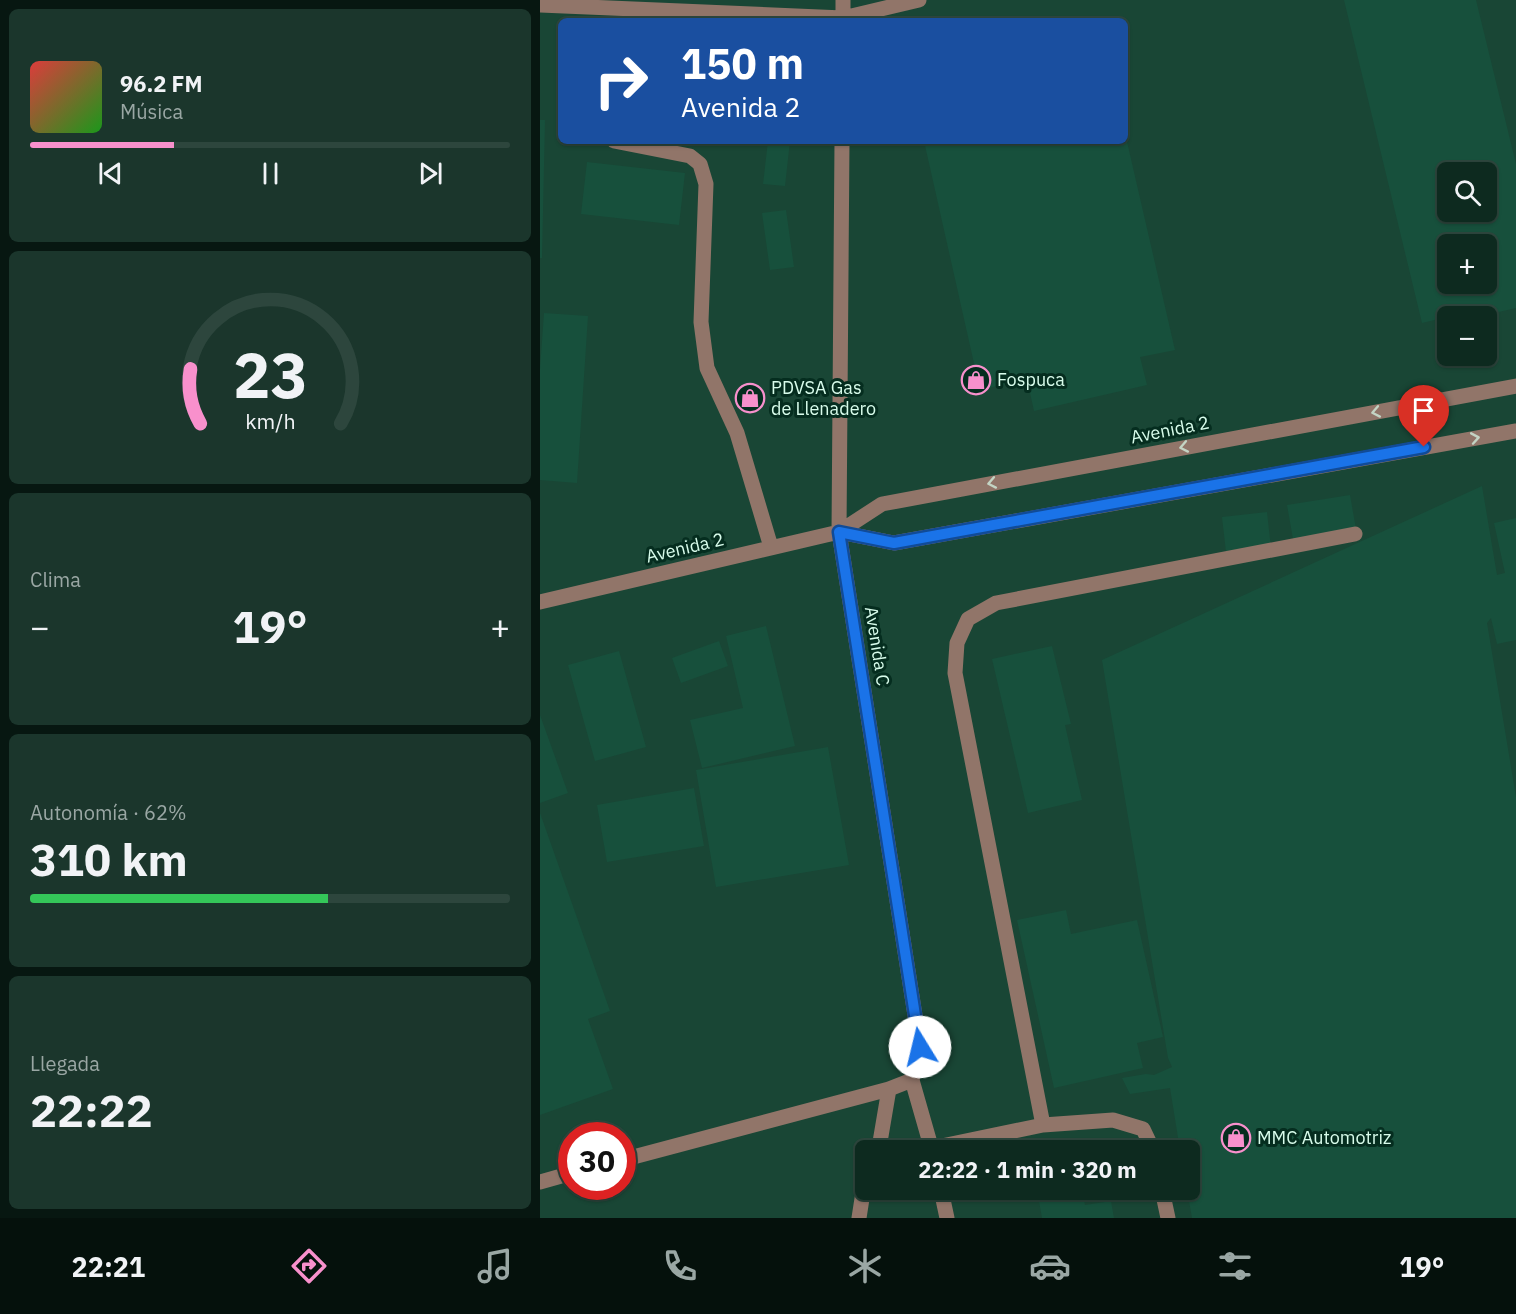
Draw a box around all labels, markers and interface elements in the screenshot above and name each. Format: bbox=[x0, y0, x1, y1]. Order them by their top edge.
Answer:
text: 150 m bbox=[681, 36, 804, 91]
icon: right bbox=[582, 42, 660, 120]
text: 96.2 FM bbox=[120, 69, 203, 98]
text: Avenida 2 bbox=[681, 89, 800, 124]
text: Música bbox=[120, 98, 183, 125]
icon: previous bbox=[94, 157, 127, 190]
icon: pause bbox=[254, 157, 287, 190]
icon: next bbox=[414, 157, 447, 190]
map controls bbox=[1437, 162, 1497, 366]
button: search bbox=[1437, 162, 1497, 222]
button: + bbox=[1437, 234, 1497, 294]
button: − bbox=[1437, 306, 1497, 366]
text: 23 bbox=[233, 334, 307, 415]
shop icon: Fospuca bbox=[960, 364, 992, 396]
place label: Fospuca bbox=[997, 368, 1065, 391]
place label: PDVSA Gas de Llenadero bbox=[771, 376, 876, 420]
shop icon: PDVSA Gas de Llenadero bbox=[734, 382, 766, 414]
pin bbox=[1398, 385, 1449, 447]
icon: arrive bbox=[1407, 394, 1440, 427]
one-way arrow bbox=[1371, 405, 1381, 418]
text: km/h bbox=[245, 408, 295, 436]
street label: Avenida 2 bbox=[1129, 411, 1211, 448]
one-way arrow bbox=[1470, 432, 1480, 445]
one-way arrow bbox=[1180, 441, 1189, 453]
one-way arrow bbox=[988, 476, 998, 489]
street label: Avenida 2 bbox=[644, 527, 726, 568]
text: Clima bbox=[30, 566, 81, 593]
text: 19° bbox=[232, 597, 308, 655]
text: − bbox=[30, 605, 50, 648]
text: + bbox=[490, 605, 510, 648]
street label: Avenida C bbox=[860, 605, 895, 687]
text: Autonomía · 62% bbox=[30, 799, 187, 826]
text: 310 km bbox=[30, 830, 188, 888]
position arrow bbox=[888, 1015, 952, 1079]
text: Llegada bbox=[30, 1050, 100, 1077]
text: 22:22 bbox=[30, 1081, 153, 1139]
speed limit sign: 30 bbox=[558, 1122, 636, 1200]
shop icon: MMC Automotriz bbox=[1220, 1122, 1252, 1154]
place label: MMC Automotriz bbox=[1257, 1126, 1391, 1149]
text: 22:22 · 1 min · 320 m bbox=[918, 1155, 1137, 1184]
icon: directions bbox=[288, 1245, 330, 1287]
icon: music bbox=[474, 1245, 516, 1287]
icon: phone bbox=[659, 1245, 701, 1287]
icon: climate bbox=[844, 1245, 886, 1287]
icon: car bbox=[1029, 1245, 1071, 1287]
icon: filters bbox=[1214, 1245, 1256, 1287]
text: 22:21 bbox=[72, 1249, 145, 1284]
text: 19° bbox=[1399, 1249, 1444, 1284]

